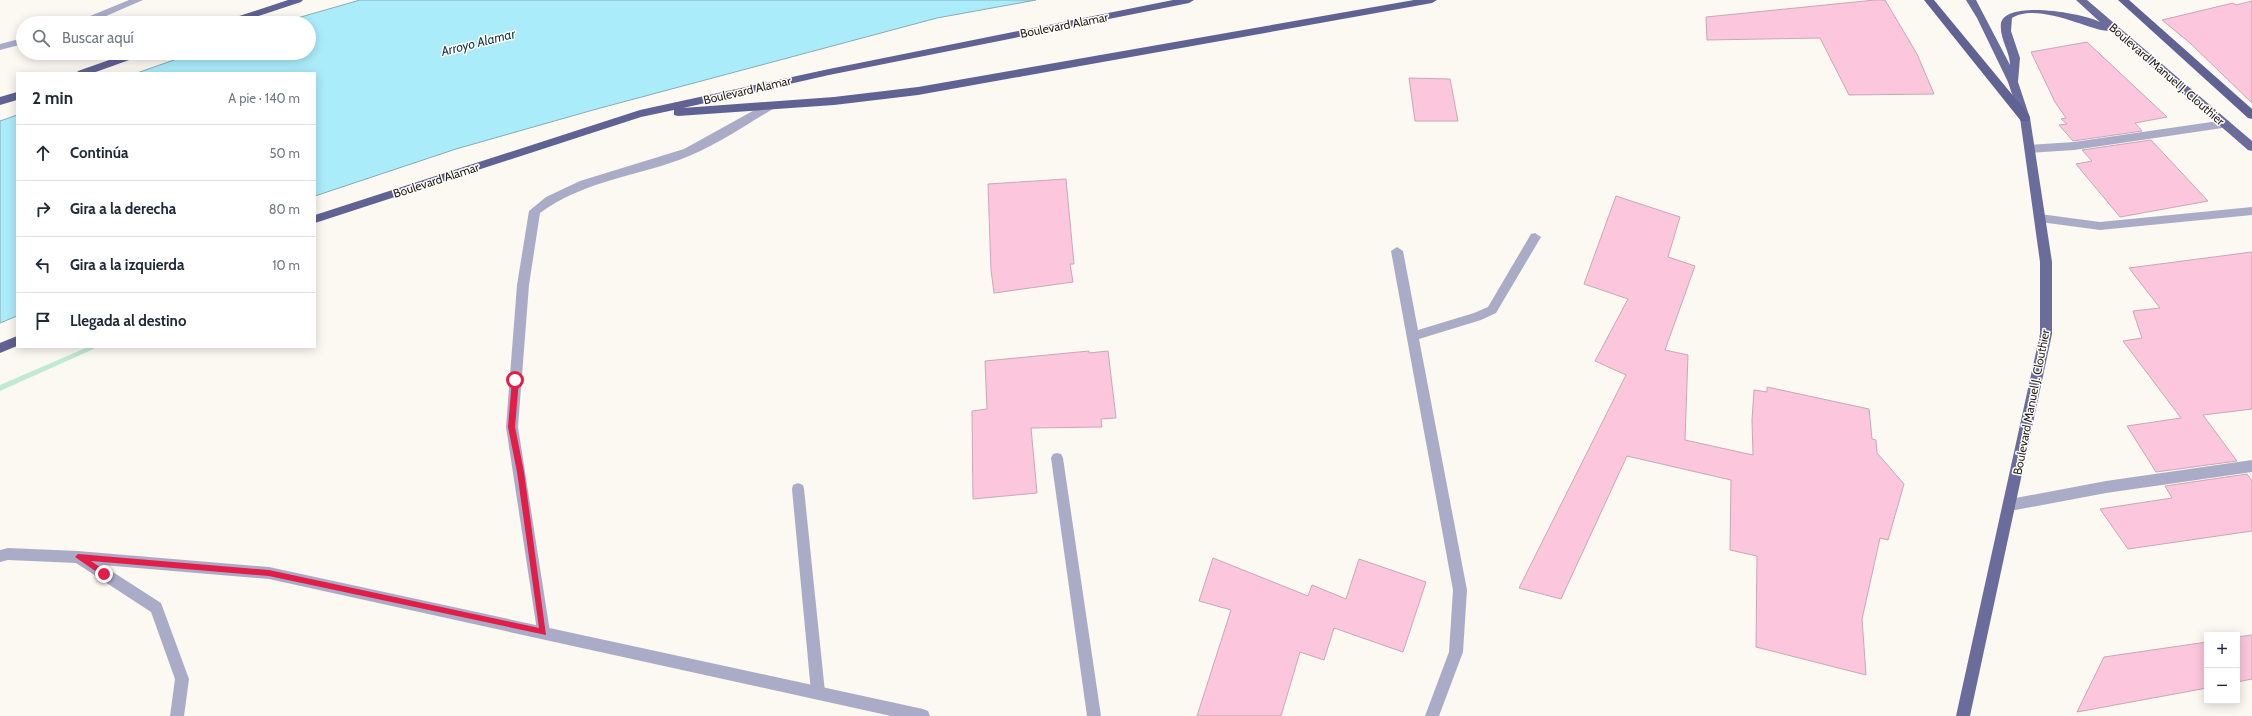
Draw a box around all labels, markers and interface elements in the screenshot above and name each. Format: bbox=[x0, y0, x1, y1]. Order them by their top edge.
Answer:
street label: Boulevard Alamar bbox=[1019, 9, 1110, 41]
search box bbox=[16, 16, 316, 60]
street label: Boulevard Manuel J. Clouthier bbox=[2106, 20, 2228, 128]
water label: Arroyo Alamar bbox=[438, 25, 518, 59]
icon: search bbox=[30, 27, 52, 49]
text: Buscar aquí bbox=[62, 29, 134, 47]
street label: Boulevard Alamar bbox=[702, 73, 792, 107]
text: 2 min bbox=[32, 88, 73, 108]
text: A pie · 140 m bbox=[228, 90, 300, 106]
icon: ahead bbox=[32, 142, 54, 164]
text: Continúa bbox=[70, 144, 128, 162]
text: 50 m bbox=[270, 145, 300, 161]
street label: Boulevard Alamar bbox=[391, 159, 481, 201]
icon: right bbox=[32, 198, 54, 220]
text: Gira a la derecha bbox=[70, 200, 176, 218]
text: 80 m bbox=[269, 201, 300, 217]
icon: left bbox=[32, 254, 54, 276]
text: Gira a la izquierda bbox=[70, 256, 184, 274]
text: 10 m bbox=[272, 257, 300, 273]
icon: arrive bbox=[32, 310, 54, 332]
text: Llegada al destino bbox=[70, 312, 186, 330]
street label: Boulevard Manuel J. Clouthier bbox=[2010, 328, 2053, 476]
route start bbox=[506, 371, 524, 389]
route end bbox=[95, 565, 113, 583]
map controls bbox=[2204, 632, 2240, 704]
button: + bbox=[2204, 632, 2240, 668]
button: − bbox=[2204, 668, 2240, 704]

